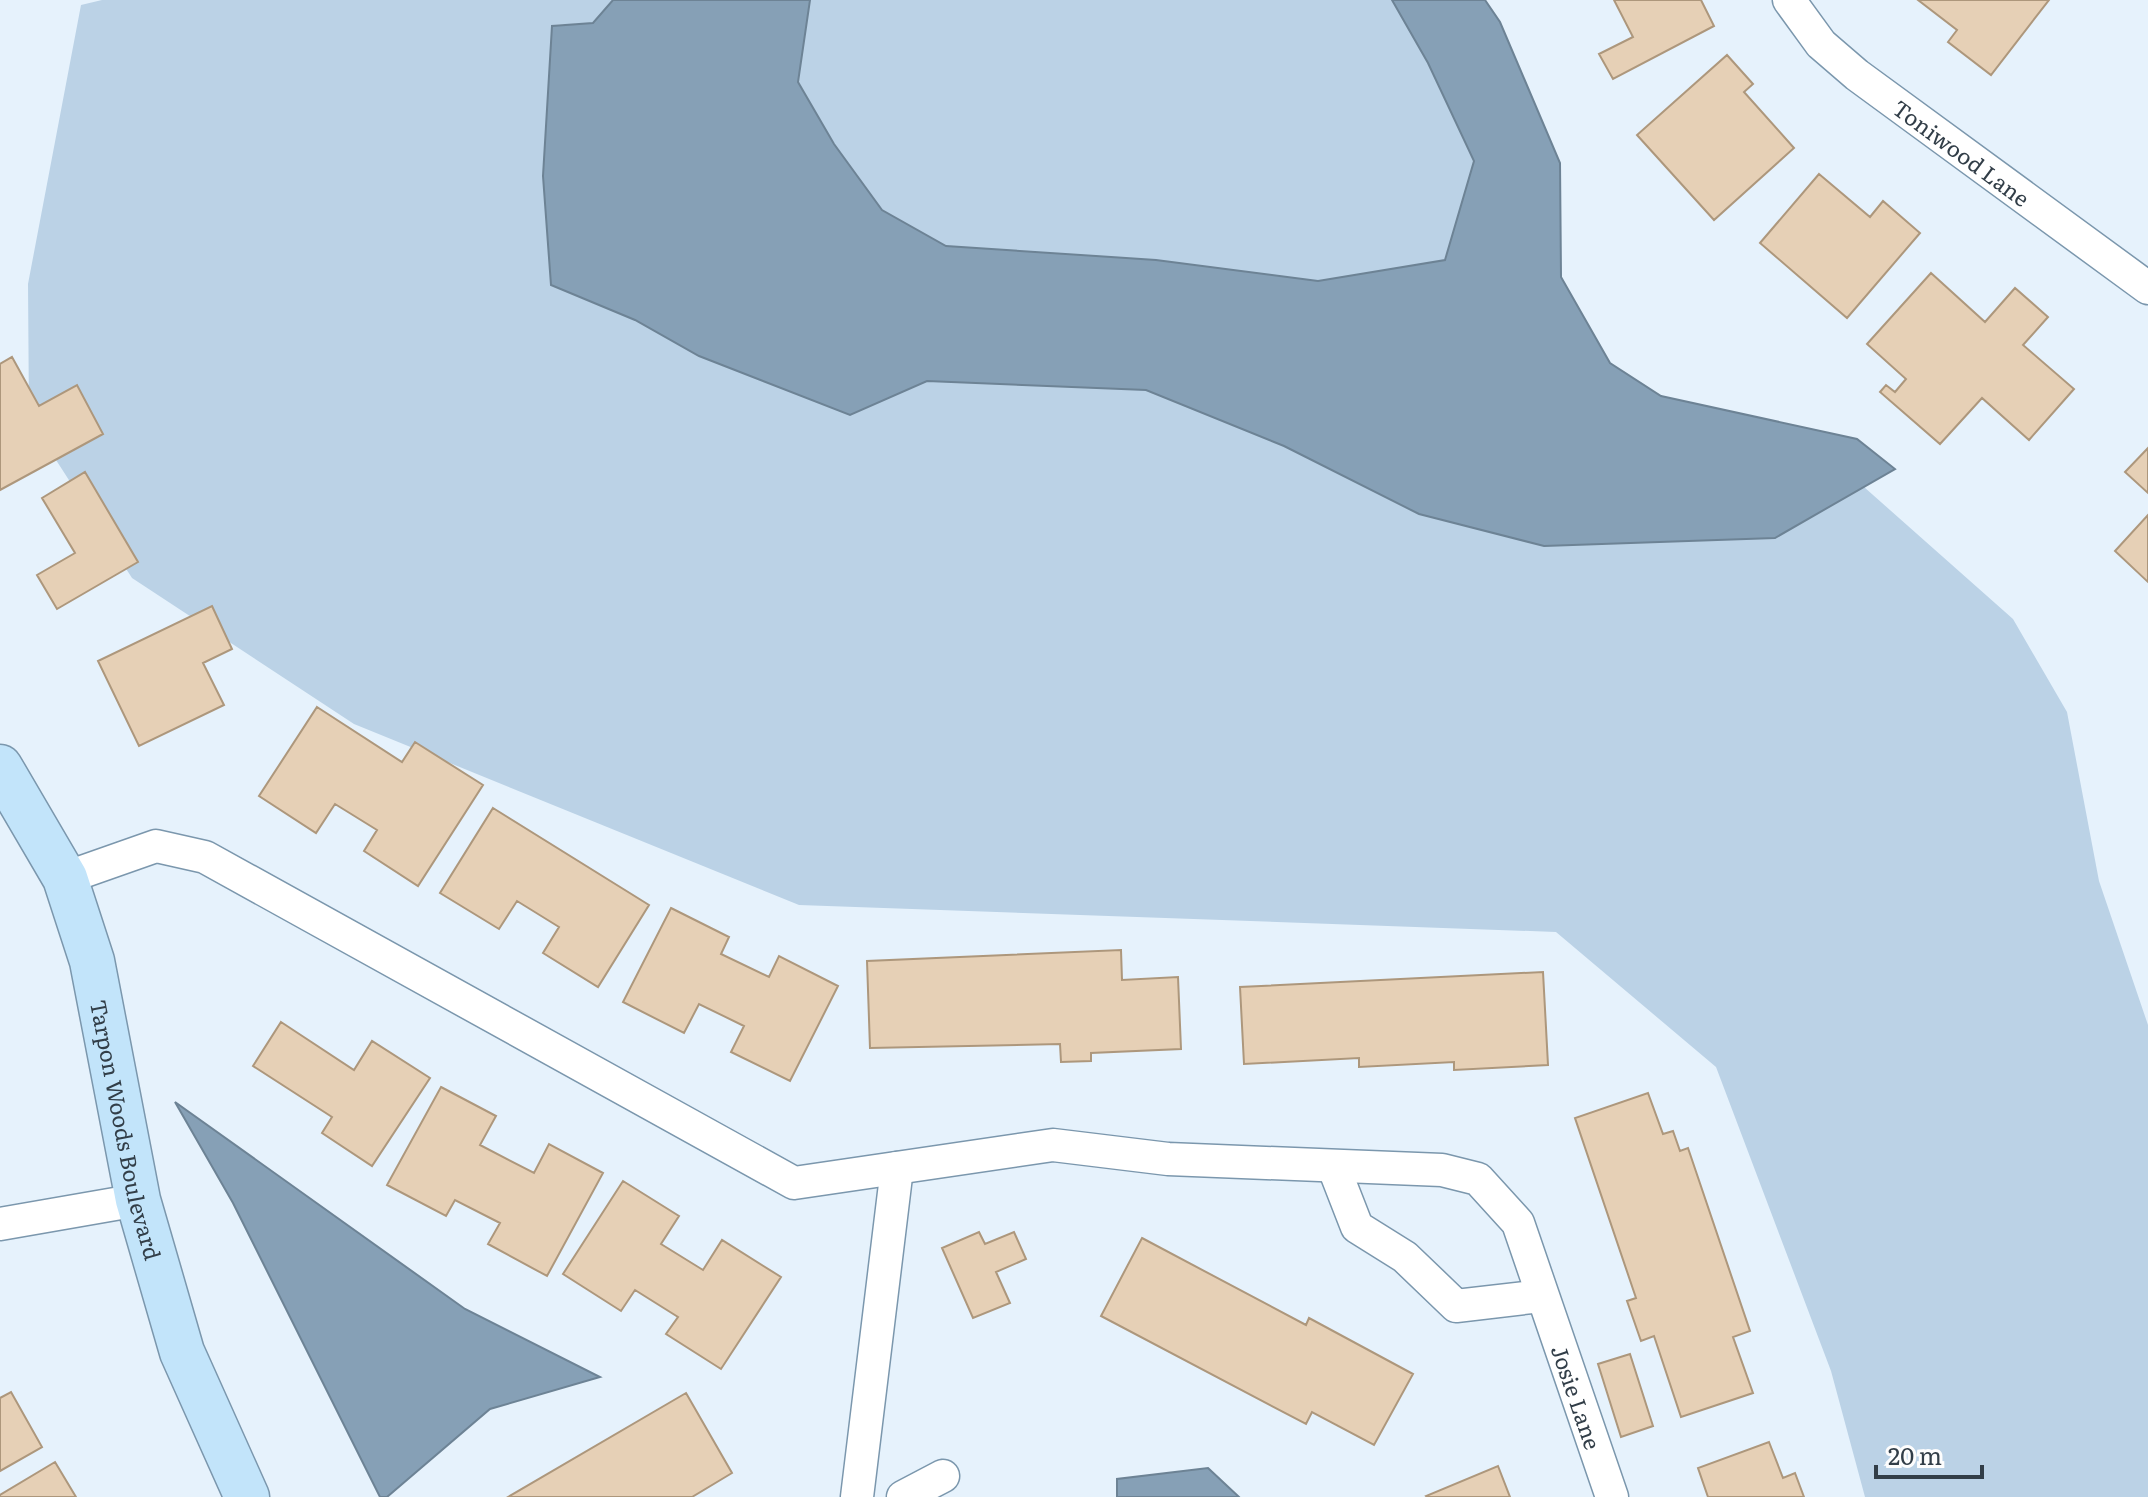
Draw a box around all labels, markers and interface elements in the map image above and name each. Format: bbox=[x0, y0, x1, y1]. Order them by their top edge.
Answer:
street label: Toniwood Lane bbox=[1887, 90, 2037, 213]
street label: Tarpon Woods Boulevard bbox=[83, 997, 171, 1263]
street label: Josie Lane bbox=[1544, 1340, 1611, 1453]
scale bar bbox=[1876, 1429, 1982, 1479]
text: 20 m bbox=[1888, 1437, 1942, 1472]

